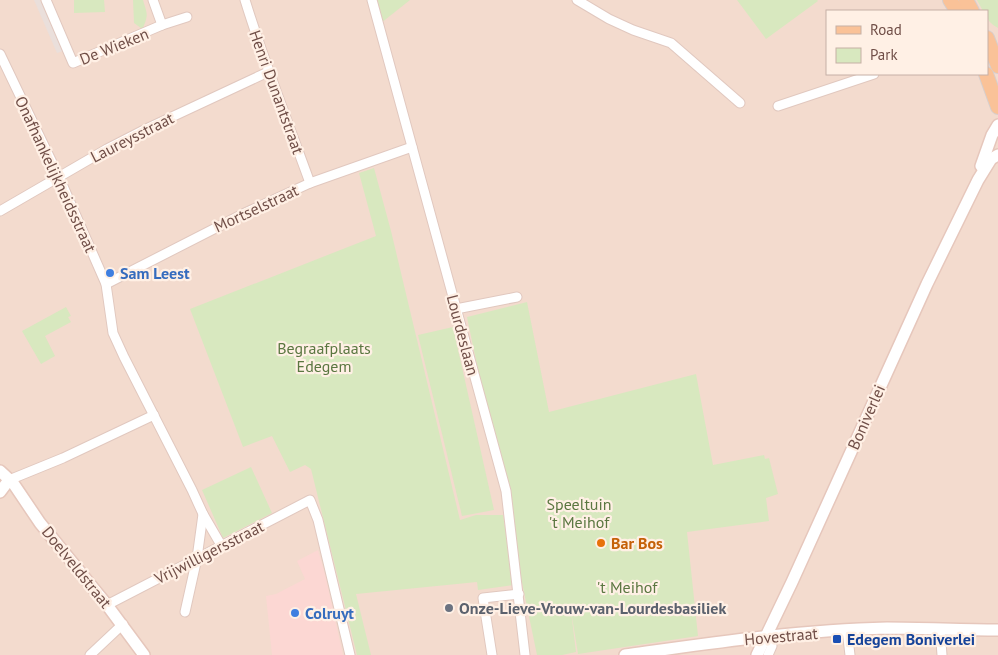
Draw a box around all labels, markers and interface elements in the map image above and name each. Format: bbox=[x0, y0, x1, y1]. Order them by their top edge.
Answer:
legend bbox=[826, 10, 988, 75]
text: Road bbox=[870, 20, 902, 39]
street label: De Wieken bbox=[77, 23, 151, 69]
street label: Henri Dunantstraat bbox=[245, 27, 309, 157]
text: Park bbox=[870, 45, 898, 64]
street label: Onafhankelijkheidsstraat bbox=[11, 93, 101, 256]
street label: Laureysstraat bbox=[87, 107, 178, 167]
street label: Mortselstraat bbox=[211, 179, 302, 236]
place label: Sam Leest bbox=[120, 263, 190, 283]
marker: Sam Leest bbox=[104, 267, 116, 279]
street label: Lourdeslaan bbox=[443, 292, 483, 378]
park label: Begraafplaats Edegem bbox=[277, 338, 371, 376]
street label: Boniverlei bbox=[843, 381, 889, 453]
park label: Speeltuin 't Meihof bbox=[547, 494, 612, 532]
street label: Vrijwilligersstraat bbox=[150, 516, 267, 589]
street label: Doelveldstraat bbox=[38, 522, 116, 612]
place label: Bar Bos bbox=[611, 533, 663, 553]
marker: Bar Bos bbox=[595, 537, 607, 549]
park label: 't Meihof bbox=[597, 577, 658, 597]
place label: Onze-Lieve-Vrouw-van-Lourdesbasiliek bbox=[459, 598, 726, 618]
marker: Onze-Lieve-Vrouw-van-Lourdesbasiliek bbox=[443, 602, 455, 614]
place label: Colruyt bbox=[305, 603, 354, 623]
marker: Colruyt bbox=[289, 607, 301, 619]
street label: Hovestraat bbox=[743, 623, 819, 649]
place label: Edegem Boniverlei bbox=[847, 629, 975, 649]
marker: Edegem Boniverlei bbox=[831, 633, 843, 645]

